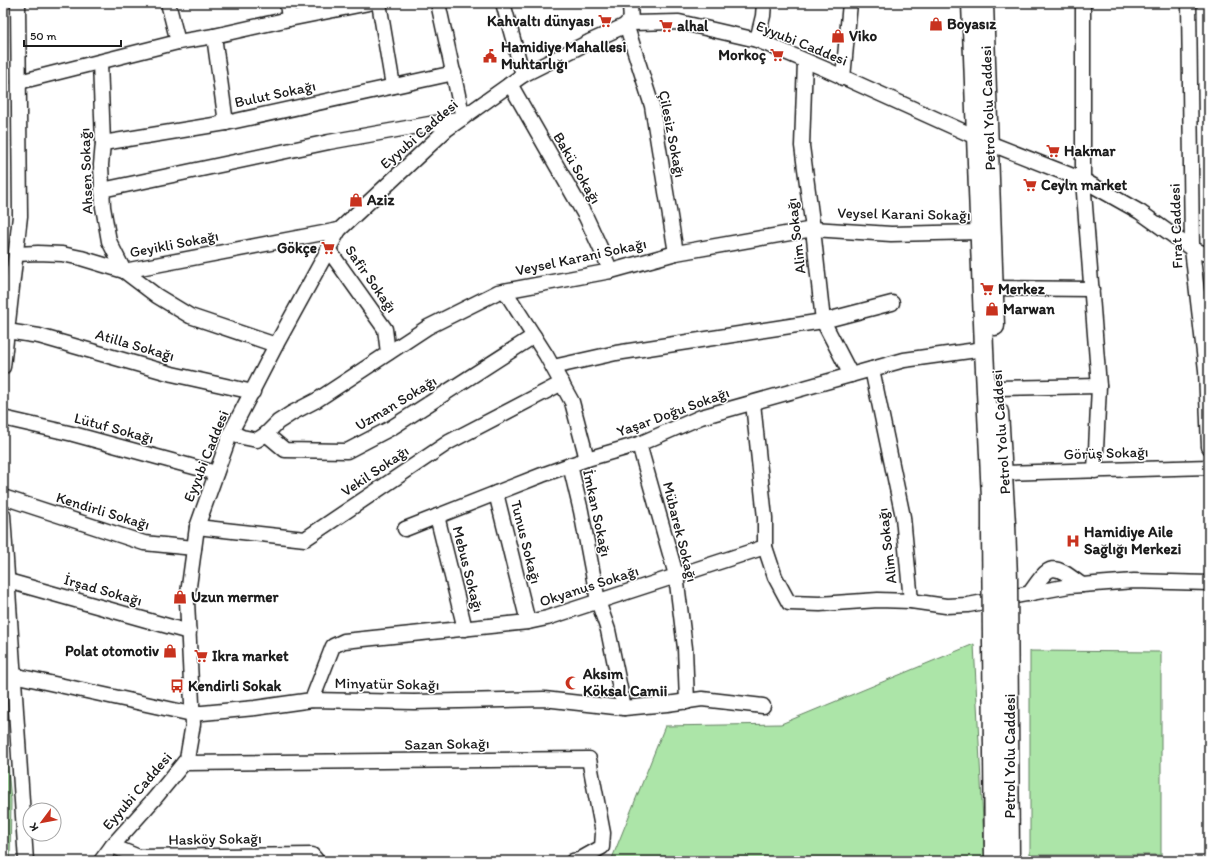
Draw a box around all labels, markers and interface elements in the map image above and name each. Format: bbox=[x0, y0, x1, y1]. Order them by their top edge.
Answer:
place label: Kahvaltı dünyası bbox=[487, 12, 594, 31]
supermarket icon: Kahvaltı dünyası bbox=[597, 13, 613, 29]
place label: Boyasız bbox=[947, 15, 997, 34]
street label: Eyyubi Caddesi bbox=[754, 16, 850, 70]
shop icon: Boyasız bbox=[928, 16, 944, 32]
place label: alhal bbox=[677, 17, 709, 35]
supermarket icon: alhal bbox=[658, 18, 674, 34]
scale bar bbox=[24, 22, 121, 48]
place label: Viko bbox=[849, 27, 877, 45]
shop icon: Viko bbox=[830, 28, 846, 44]
text: 50 m bbox=[30, 29, 56, 43]
place label: Hamidiye Mahallesi Muhtarlığı bbox=[501, 38, 626, 74]
street label: Petrol Yolu Caddesi bbox=[977, 45, 999, 171]
place label: Morkoç bbox=[718, 46, 766, 65]
supermarket icon: Morkoç bbox=[769, 47, 785, 63]
public building icon: Hamidiye Mahallesi Muhtarlığı bbox=[482, 48, 498, 64]
street label: Bulut Sokağı bbox=[233, 77, 317, 111]
street label: Çilesiz Sokağı bbox=[655, 89, 689, 179]
street label: Eyyubi Caddesi bbox=[376, 95, 462, 173]
street label: Ahsen Sokağı bbox=[75, 127, 97, 215]
street label: Bakü Sokağı bbox=[549, 129, 605, 207]
place label: Hakmar bbox=[1064, 142, 1116, 160]
supermarket icon: Hakmar bbox=[1045, 143, 1061, 159]
place label: Ceyln market bbox=[1041, 176, 1128, 195]
supermarket icon: Ceyln market bbox=[1022, 177, 1038, 193]
street label: Fırat Caddesi bbox=[1166, 183, 1186, 269]
place label: Aziz bbox=[366, 191, 394, 209]
shop icon: Aziz bbox=[348, 192, 364, 208]
street label: Alim Sokağı bbox=[782, 197, 810, 275]
street label: Veysel Karani Sokağı bbox=[837, 204, 971, 224]
street label: Geyikli Sokağı bbox=[128, 227, 220, 261]
street label: Veysel Karani Sokağı bbox=[514, 234, 648, 280]
place label: Gökçe bbox=[277, 239, 317, 258]
supermarket icon: Gökçe bbox=[320, 240, 336, 256]
street label: Safir Sokağı bbox=[341, 242, 401, 316]
place label: Merkez bbox=[998, 280, 1046, 298]
supermarket icon: Merkez bbox=[979, 281, 995, 297]
place label: Marwan bbox=[1003, 300, 1055, 318]
shop icon: Marwan bbox=[984, 301, 1000, 317]
street label: Atilla Sokağı bbox=[93, 325, 177, 365]
street label: Petrol Yolu Caddesi bbox=[988, 369, 1014, 495]
street label: Uzman Sokağı bbox=[352, 372, 440, 434]
street label: Yaşar Doğu Sokağı bbox=[614, 383, 732, 441]
street label: Eyyubi Caddesi bbox=[179, 408, 233, 504]
street label: Lütuf Sokağı bbox=[72, 409, 156, 447]
street label: Vekil Sokağı bbox=[338, 442, 412, 500]
street label: Görüş Sokağı bbox=[1063, 443, 1149, 463]
street label: İmkan Sokağı bbox=[579, 468, 615, 558]
street label: Mübarek Sokağı bbox=[659, 480, 701, 584]
street label: Kendirli Sokağı bbox=[54, 488, 152, 534]
street label: Tunus Sokağı bbox=[507, 498, 545, 586]
street label: Alim Sokağı bbox=[873, 507, 901, 585]
place label: Hamidiye Aile Sağlığı Merkezi bbox=[1084, 523, 1182, 559]
street label: Mebus Sokağı bbox=[449, 524, 487, 614]
hospital icon: Hamidiye Aile Sağlığı Merkezi bbox=[1065, 533, 1081, 549]
street label: Okyanus Sokağı bbox=[537, 561, 641, 611]
street label: İrşad Sokağı bbox=[62, 570, 144, 610]
place label: Uzun mermer bbox=[191, 588, 279, 606]
shop icon: Uzun mermer bbox=[172, 589, 188, 605]
place label: Polat otomotiv bbox=[65, 642, 159, 660]
shop icon: Polat otomotiv bbox=[162, 643, 178, 659]
place label: Ikra market bbox=[212, 647, 289, 665]
supermarket icon: Ikra market bbox=[193, 648, 209, 664]
place label: Aksım Köksal Camii bbox=[582, 665, 668, 700]
street label: Minyatür Sokağı bbox=[334, 674, 440, 694]
mosque icon: Aksım Köksal Camii bbox=[564, 675, 580, 691]
place label: Kendirli Sokak bbox=[188, 677, 282, 695]
bus stop icon: Kendirli Sokak bbox=[169, 678, 185, 694]
street label: Petrol Yolu Caddesi bbox=[1001, 694, 1019, 818]
street label: Sazan Sokağı bbox=[404, 734, 490, 754]
street label: Eyyubi Caddesi bbox=[98, 748, 176, 834]
north arrow bbox=[22, 802, 62, 842]
text: K bbox=[26, 820, 41, 833]
street label: Hasköy Sokağı bbox=[168, 829, 262, 849]

